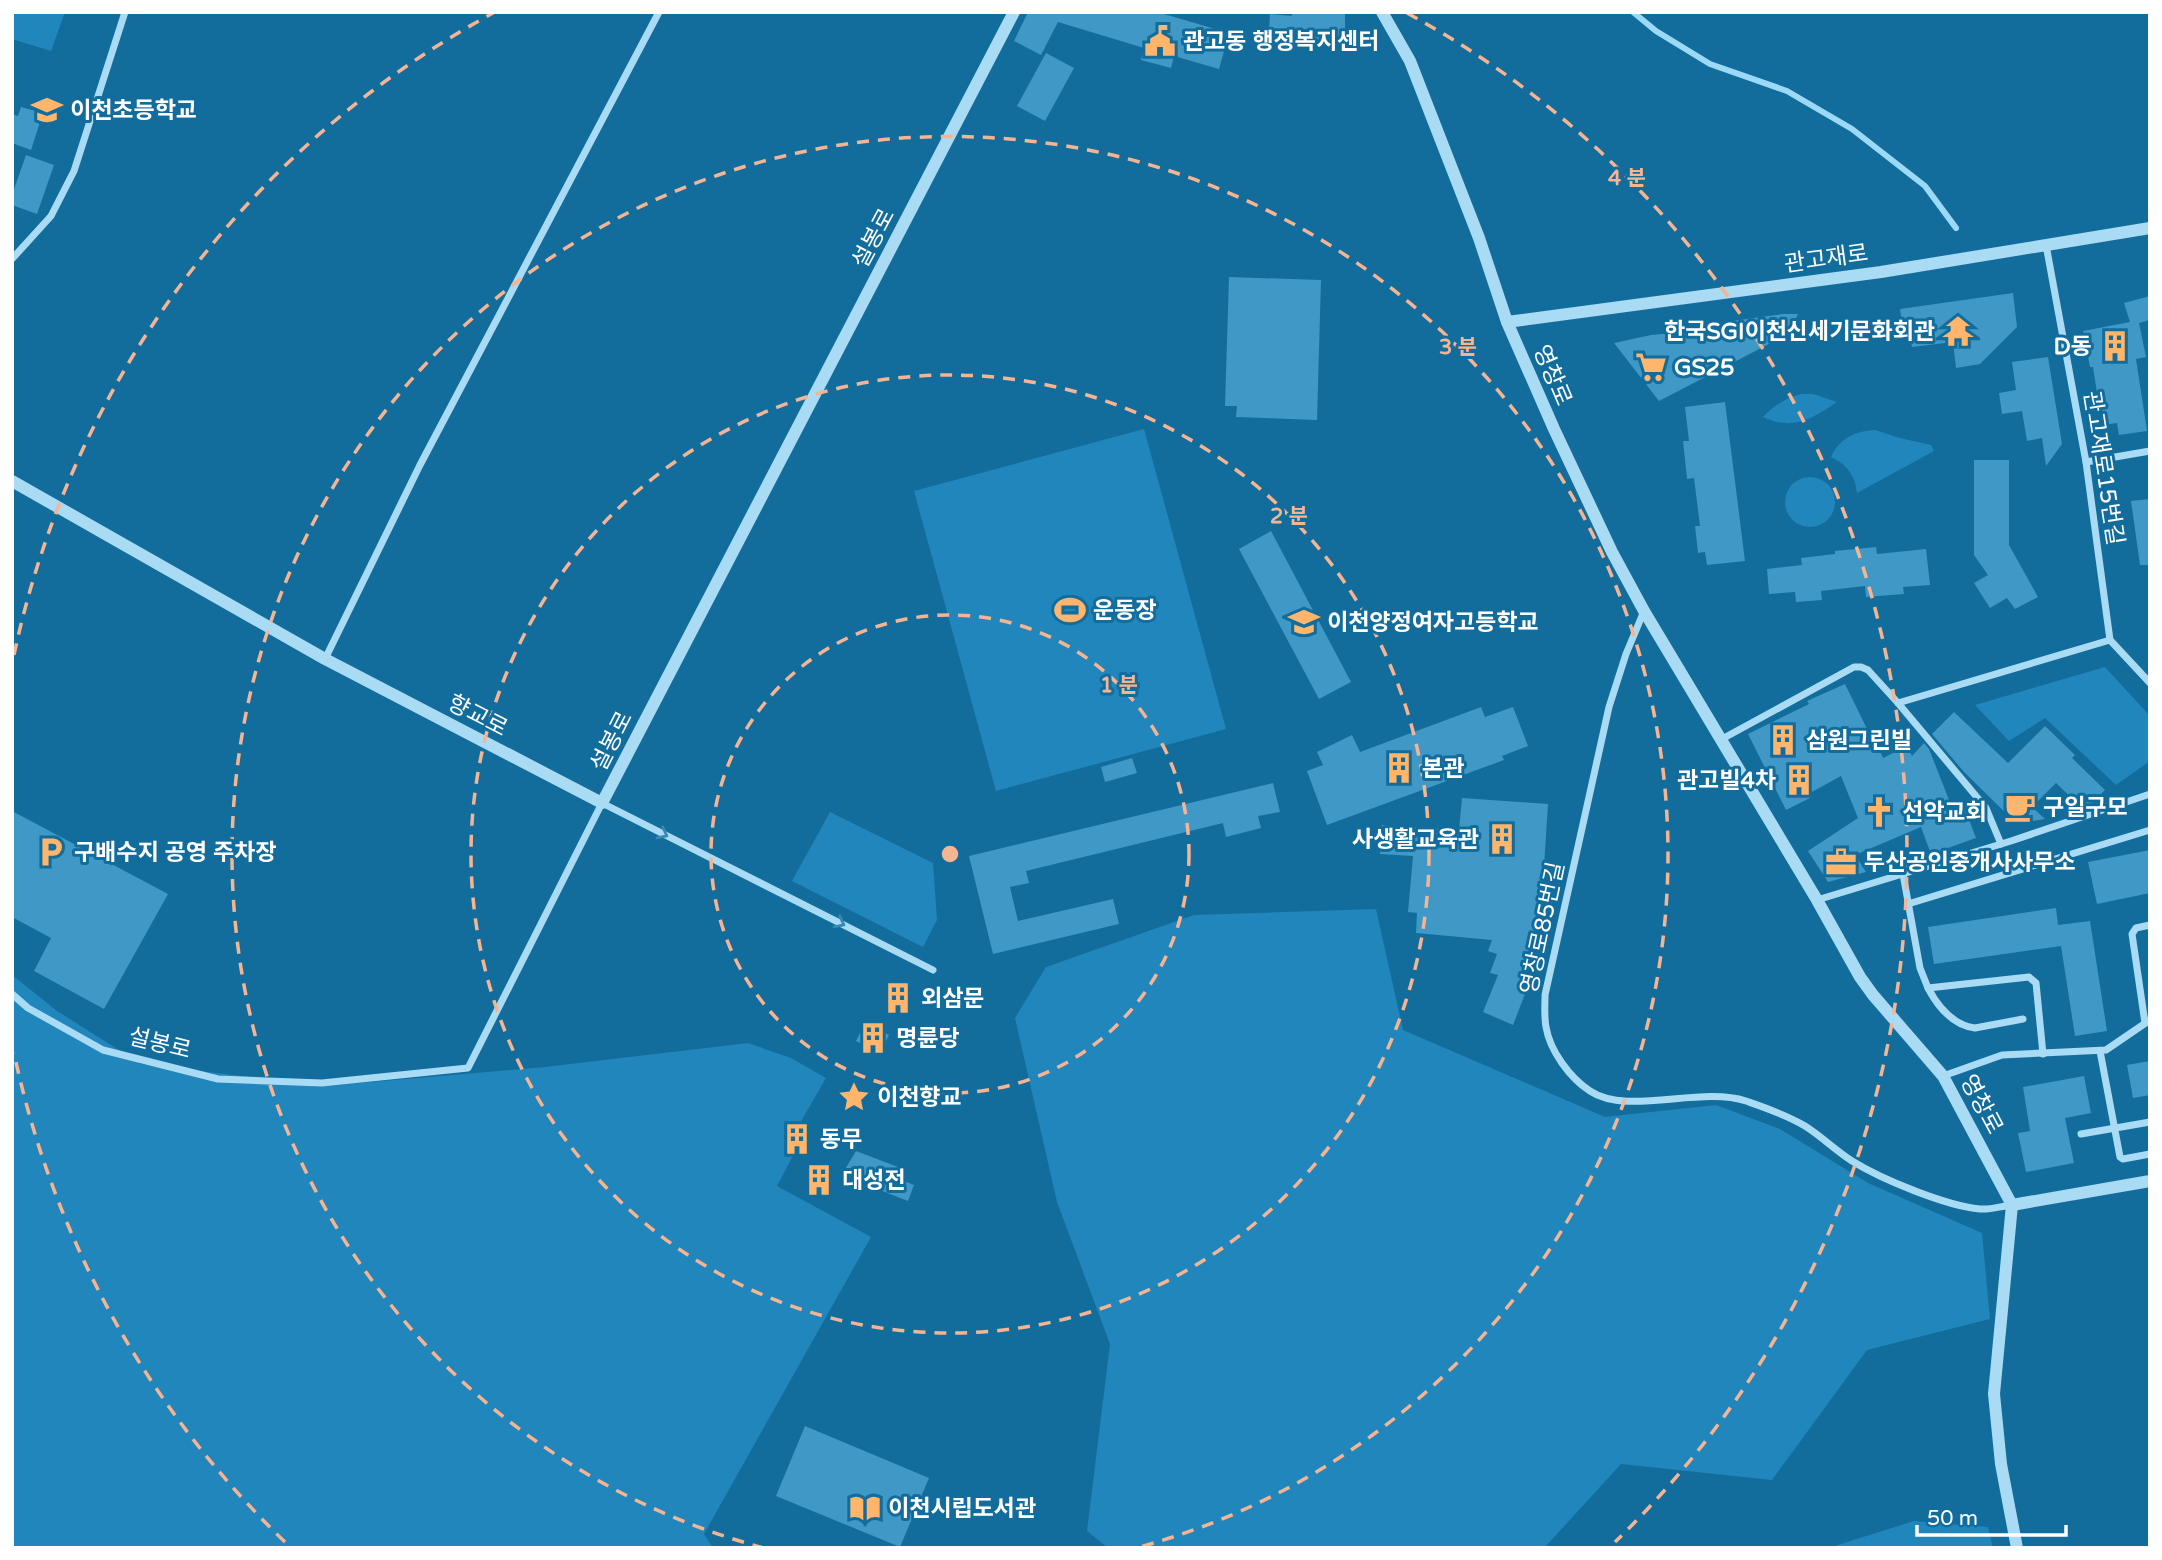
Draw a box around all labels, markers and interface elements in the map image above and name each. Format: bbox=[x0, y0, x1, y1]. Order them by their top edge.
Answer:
public building icon: 관고동 행정복지센터 bbox=[1143, 24, 1177, 58]
place label: 관고동 행정복지센터 bbox=[1183, 28, 1379, 56]
school or university icon: 이천초등학교 bbox=[30, 93, 64, 127]
place label: 이천초등학교 bbox=[70, 97, 197, 125]
text: 4 분 bbox=[1608, 166, 1646, 191]
street label: 설봉로 bbox=[847, 204, 901, 273]
street label: 관고재로 bbox=[1782, 239, 1870, 279]
temple icon: 한국SGI이천신세기문화회관 bbox=[1941, 314, 1975, 348]
place label: 한국SGI이천신세기문화회관 bbox=[1664, 318, 1935, 346]
building icon: D동 bbox=[2098, 329, 2132, 363]
place label: D동 bbox=[2054, 333, 2092, 361]
text: 3 분 bbox=[1439, 335, 1477, 360]
street label: 영창로 bbox=[1527, 341, 1577, 410]
supermarket icon: GS25 bbox=[1634, 350, 1668, 384]
place label: GS25 bbox=[1674, 354, 1734, 382]
street label: 관고재로15번길 bbox=[2077, 389, 2129, 547]
text: 2 분 bbox=[1270, 504, 1308, 529]
sports icon: 운동장 bbox=[1053, 593, 1087, 627]
place label: 운동장 bbox=[1093, 597, 1156, 625]
school or university icon: 이천양정여자고등학교 bbox=[1287, 605, 1321, 639]
place label: 이천양정여자고등학교 bbox=[1327, 609, 1539, 637]
text: 1 분 bbox=[1100, 673, 1138, 698]
street label: 향교로 bbox=[443, 689, 512, 743]
street label: 설봉로 bbox=[585, 707, 639, 776]
building icon: 삼원그린빌 bbox=[1766, 723, 1800, 757]
place label: 삼원그린빌 bbox=[1806, 727, 1912, 755]
building icon: 본관 bbox=[1382, 751, 1416, 785]
place label: 본관 bbox=[1422, 755, 1464, 783]
building icon: 관고빌4차 bbox=[1782, 763, 1816, 797]
place label: 관고빌4차 bbox=[1677, 767, 1776, 795]
cafe icon: 구일구모 bbox=[2003, 790, 2037, 824]
place label: 구일구모 bbox=[2043, 794, 2128, 822]
church icon: 선악교회 bbox=[1862, 795, 1896, 829]
place label: 선악교회 bbox=[1902, 799, 1987, 827]
building icon: 사생활교육관 bbox=[1485, 822, 1519, 856]
one-way arrow bbox=[656, 826, 668, 840]
place label: 사생활교육관 bbox=[1352, 826, 1479, 854]
parking icon: 구배수지 공영 주차장 bbox=[34, 835, 68, 869]
place label: 구배수지 공영 주차장 bbox=[74, 839, 276, 867]
centre of rings bbox=[938, 842, 962, 866]
office icon: 두산공인중개사사무소 bbox=[1824, 845, 1858, 879]
place label: 두산공인중개사사무소 bbox=[1864, 849, 2076, 877]
street label: 영창로85번길 bbox=[1515, 859, 1571, 997]
one-way arrow bbox=[833, 915, 845, 929]
building icon: 외삼문 bbox=[881, 981, 915, 1015]
place label: 외삼문 bbox=[921, 985, 984, 1013]
building icon: 명륜당 bbox=[856, 1021, 890, 1055]
street label: 설봉로 bbox=[126, 1023, 194, 1065]
place label: 명륜당 bbox=[896, 1025, 959, 1053]
street label: 영창로 bbox=[1954, 1070, 2008, 1139]
place icon: 이천향교 bbox=[837, 1080, 871, 1114]
place label: 이천향교 bbox=[877, 1084, 962, 1112]
building icon: 동무 bbox=[780, 1122, 814, 1156]
place label: 동무 bbox=[820, 1126, 862, 1154]
building icon: 대성전 bbox=[802, 1163, 836, 1197]
place label: 대성전 bbox=[842, 1167, 905, 1195]
library icon: 이천시립도서관 bbox=[848, 1491, 882, 1525]
scale bar bbox=[1917, 1494, 2066, 1538]
place label: 이천시립도서관 bbox=[888, 1495, 1036, 1523]
text: 50 m bbox=[1927, 1506, 1978, 1531]

